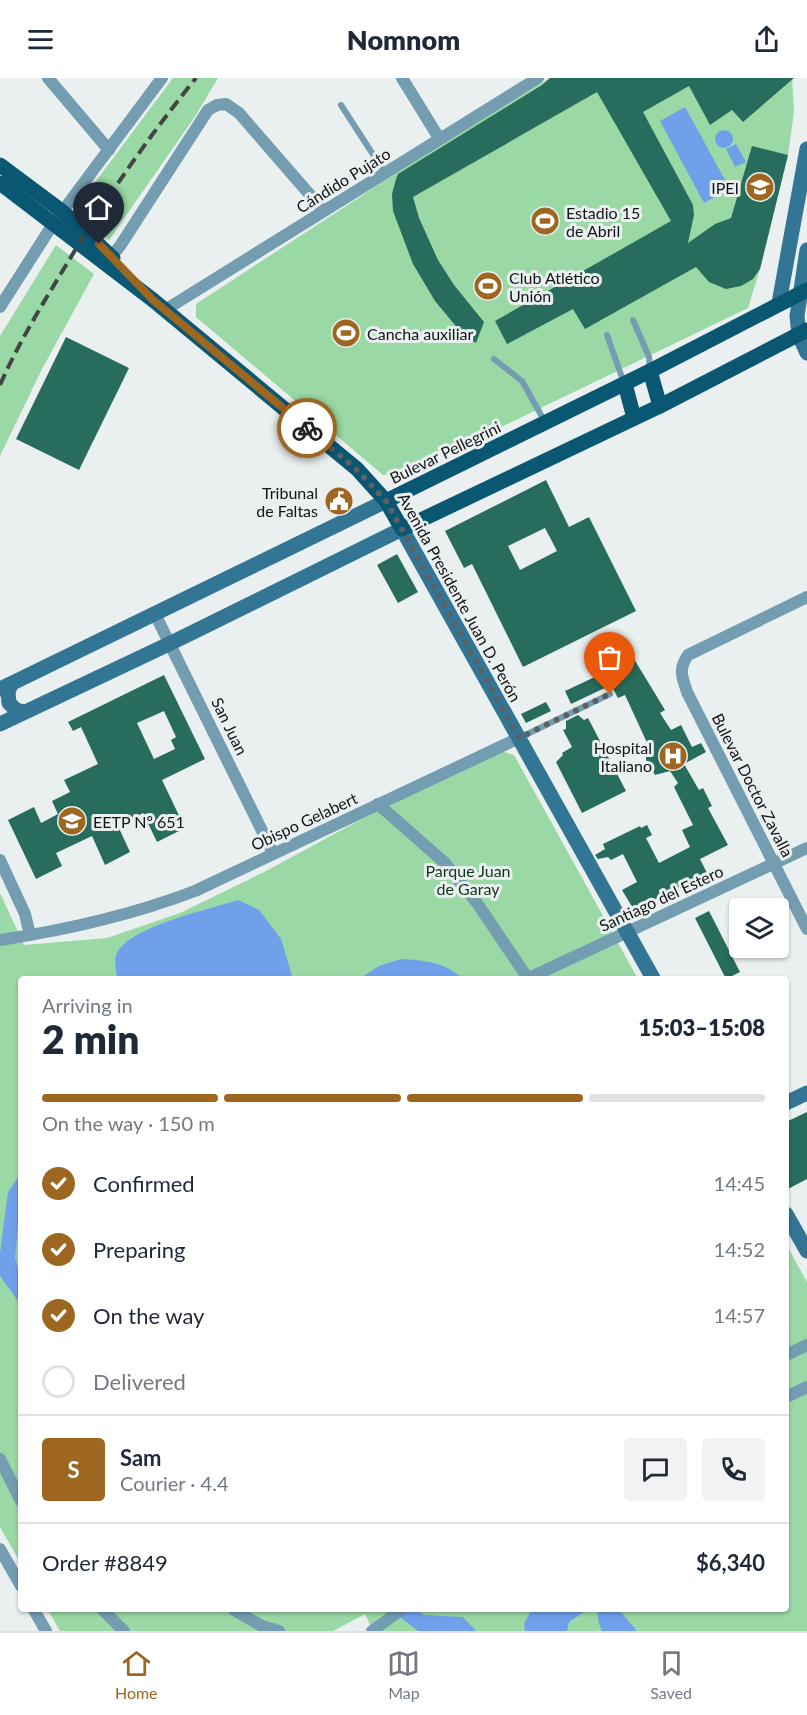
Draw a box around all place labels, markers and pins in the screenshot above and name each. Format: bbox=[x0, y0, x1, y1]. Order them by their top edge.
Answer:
school or university icon: IPEI bbox=[744, 171, 776, 203]
place label: IPEI bbox=[711, 178, 739, 197]
pin bbox=[73, 182, 124, 244]
place label: Estadio 15 de Abril bbox=[566, 203, 640, 240]
sports icon: Estadio 15 de Abril bbox=[529, 205, 561, 237]
place label: Club Atlético Unión bbox=[509, 268, 600, 305]
sports icon: Club Atlético Unión bbox=[472, 270, 504, 302]
sports icon: Cancha auxiliar bbox=[330, 317, 362, 349]
place label: Cancha auxiliar bbox=[367, 324, 473, 343]
place label: Tribunal de Faltas bbox=[256, 483, 318, 520]
public building icon: Tribunal de Faltas bbox=[323, 485, 355, 517]
pin bbox=[584, 632, 635, 694]
place label: Hospital Italiano bbox=[594, 738, 652, 775]
hospital icon: Hospital Italiano bbox=[657, 740, 689, 772]
school or university icon: EETP Nº 651 bbox=[56, 805, 88, 837]
place label: EETP Nº 651 bbox=[93, 812, 185, 831]

